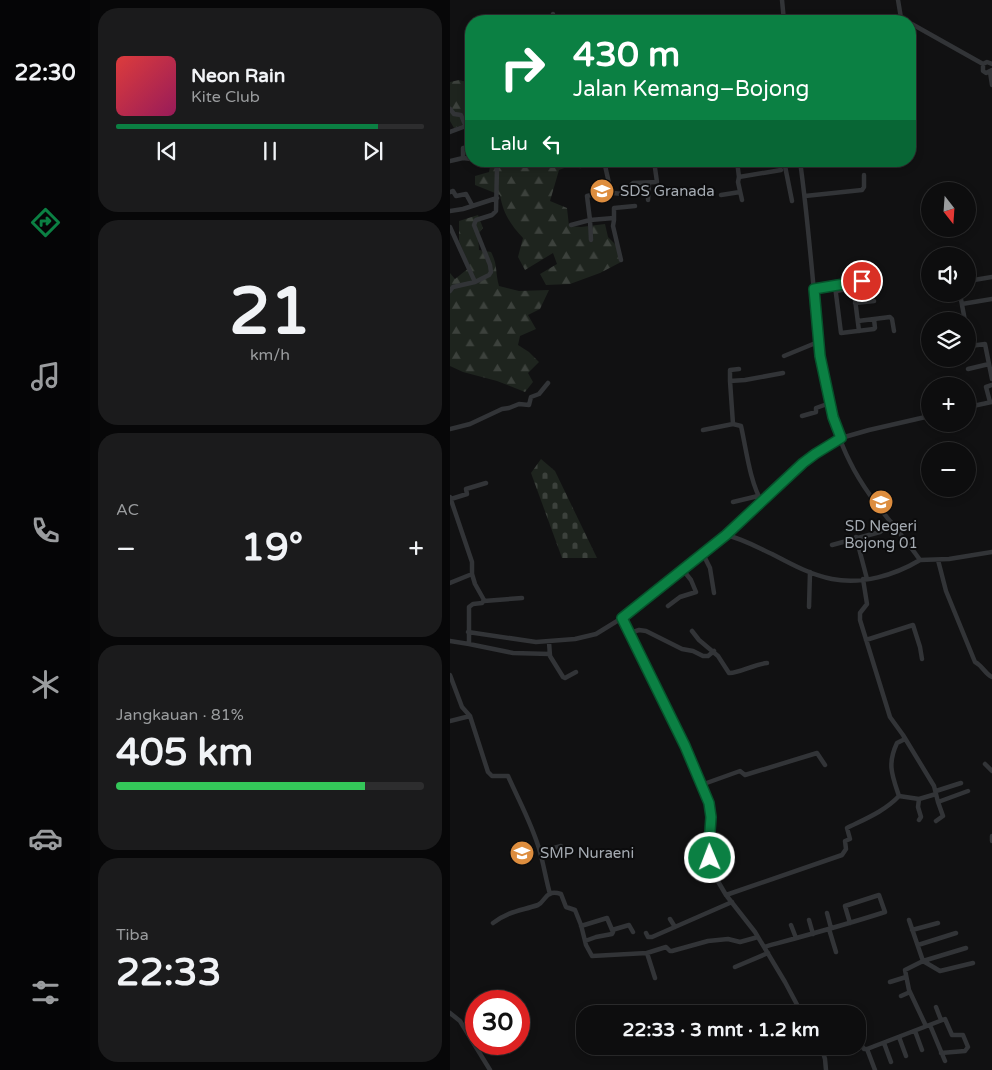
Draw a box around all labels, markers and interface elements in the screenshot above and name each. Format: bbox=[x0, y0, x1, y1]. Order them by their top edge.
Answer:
text: 430 m bbox=[573, 34, 680, 76]
icon: right bbox=[490, 35, 555, 100]
text: 22:30 bbox=[15, 60, 75, 86]
text: Neon Rain bbox=[191, 65, 285, 87]
text: Jalan Kemang–Bojong bbox=[573, 76, 809, 102]
text: Kite Club bbox=[191, 87, 260, 107]
icon: left bbox=[538, 130, 566, 158]
text: Lalu bbox=[490, 133, 528, 155]
icon: previous bbox=[153, 137, 181, 165]
icon: pause bbox=[256, 137, 284, 165]
icon: next bbox=[359, 137, 387, 165]
school or university icon: SDS Granada bbox=[589, 178, 615, 204]
place label: SDS Granada bbox=[620, 182, 715, 200]
north arrow bbox=[921, 182, 976, 238]
map controls bbox=[921, 182, 976, 497]
icon: directions bbox=[28, 205, 63, 240]
button: sound bbox=[921, 247, 976, 302]
pin bbox=[841, 260, 883, 302]
icon: arrive bbox=[848, 267, 876, 295]
text: 21 bbox=[229, 273, 311, 352]
button: layers bbox=[921, 312, 976, 367]
text: km/h bbox=[250, 345, 290, 365]
icon: music bbox=[28, 359, 63, 394]
button: + bbox=[921, 377, 976, 432]
button: − bbox=[921, 442, 976, 497]
school or university icon: SD Negeri Bojong 01 bbox=[868, 489, 894, 515]
text: AC bbox=[116, 500, 139, 520]
icon: phone bbox=[28, 513, 63, 548]
place label: SD Negeri Bojong 01 bbox=[844, 517, 918, 552]
text: 19° bbox=[241, 525, 303, 571]
text: − bbox=[116, 532, 136, 566]
text: + bbox=[408, 532, 424, 566]
icon: climate bbox=[28, 667, 63, 702]
text: Jangkauan · 81% bbox=[116, 705, 244, 725]
text: 405 km bbox=[116, 730, 253, 776]
icon: car bbox=[28, 821, 63, 856]
position arrow bbox=[683, 831, 735, 883]
school or university icon: SMP Nuraeni bbox=[509, 840, 535, 866]
place label: SMP Nuraeni bbox=[540, 844, 634, 862]
text: Tiba bbox=[116, 925, 149, 945]
text: 22:33 bbox=[116, 950, 221, 996]
icon: filters bbox=[28, 975, 63, 1010]
speed limit sign: 30 bbox=[465, 990, 530, 1055]
text: 22:33 · 3 mnt · 1.2 km bbox=[623, 1019, 819, 1041]

